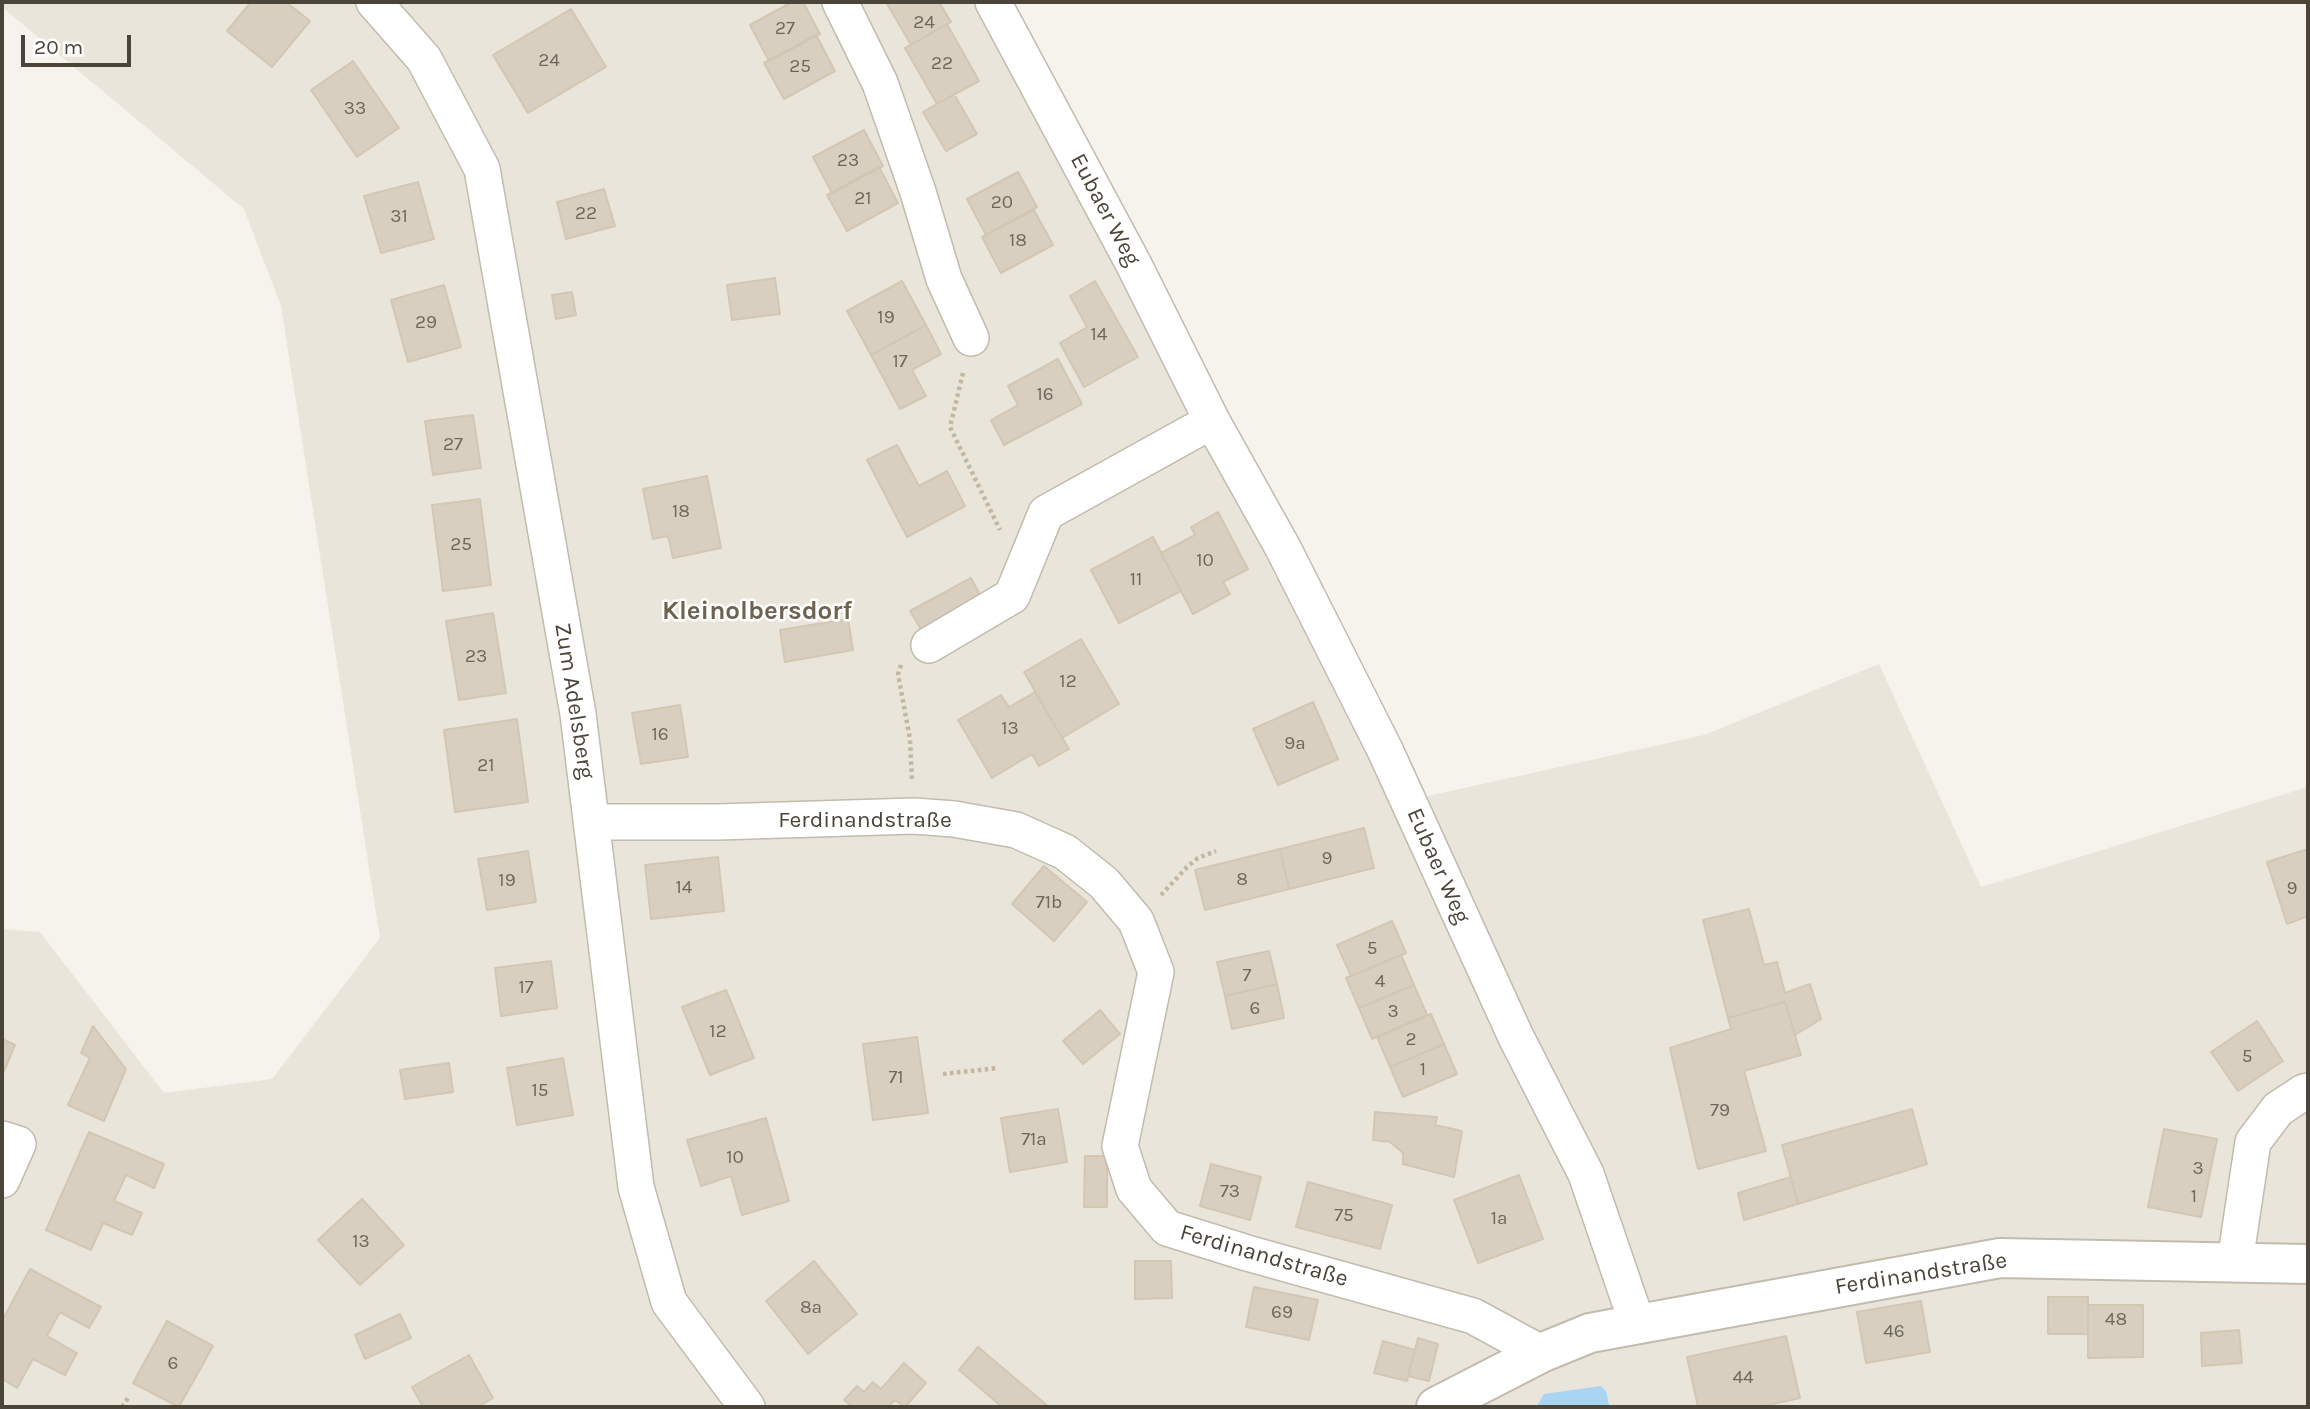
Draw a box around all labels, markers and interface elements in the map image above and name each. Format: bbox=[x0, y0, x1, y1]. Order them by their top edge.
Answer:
house number: 24 bbox=[913, 12, 935, 34]
house number: 27 bbox=[775, 18, 795, 40]
scale bar bbox=[24, 21, 135, 65]
text: 20 m bbox=[34, 35, 83, 59]
house number: 24 bbox=[538, 50, 560, 72]
house number: 22 bbox=[931, 53, 953, 75]
house number: 25 bbox=[789, 56, 811, 78]
house number: 33 bbox=[344, 98, 366, 120]
street label: Eubaer Weg bbox=[1064, 149, 1146, 271]
house number: 23 bbox=[837, 150, 859, 172]
house number: 21 bbox=[854, 188, 872, 210]
house number: 20 bbox=[991, 192, 1013, 214]
house number: 22 bbox=[575, 203, 597, 225]
house number: 31 bbox=[390, 206, 408, 228]
house number: 18 bbox=[1009, 230, 1027, 252]
house number: 19 bbox=[877, 307, 895, 329]
house number: 29 bbox=[415, 312, 437, 334]
house number: 14 bbox=[1091, 324, 1107, 346]
house number: 17 bbox=[892, 351, 908, 373]
house number: 16 bbox=[1036, 384, 1054, 406]
house number: 27 bbox=[443, 434, 463, 456]
house number: 18 bbox=[672, 501, 690, 523]
house number: 25 bbox=[450, 534, 472, 556]
house number: 10 bbox=[1196, 550, 1214, 572]
house number: 11 bbox=[1130, 569, 1142, 591]
district label: Kleinolbersdorf bbox=[662, 596, 852, 628]
street label: Zum Adelsberg bbox=[548, 621, 600, 781]
house number: 23 bbox=[465, 646, 487, 668]
house number: 12 bbox=[1059, 671, 1077, 693]
house number: 13 bbox=[1001, 718, 1019, 740]
house number: 16 bbox=[651, 724, 669, 746]
house number: 9a bbox=[1284, 733, 1306, 755]
house number: 21 bbox=[477, 755, 495, 777]
street label: Eubaer Weg bbox=[1400, 804, 1476, 928]
street label: Ferdinandstraße bbox=[778, 806, 952, 834]
house number: 9 bbox=[1321, 848, 1333, 870]
house number: 8 bbox=[1236, 869, 1248, 891]
house number: 19 bbox=[498, 870, 516, 892]
house number: 14 bbox=[676, 877, 692, 899]
house number: 9 bbox=[2286, 878, 2298, 900]
house number: 71b bbox=[1036, 892, 1062, 914]
house number: 5 bbox=[1367, 938, 1377, 960]
house number: 7 bbox=[1243, 965, 1251, 987]
house number: 4 bbox=[1375, 971, 1385, 993]
house number: 17 bbox=[518, 977, 534, 999]
house number: 6 bbox=[1250, 998, 1260, 1020]
house number: 3 bbox=[1387, 1001, 1399, 1023]
house number: 12 bbox=[709, 1021, 727, 1043]
house number: 2 bbox=[1405, 1029, 1417, 1051]
house number: 5 bbox=[2242, 1046, 2252, 1068]
house number: 1 bbox=[1420, 1059, 1426, 1081]
house number: 71 bbox=[888, 1067, 904, 1089]
house number: 15 bbox=[531, 1080, 549, 1102]
house number: 79 bbox=[1710, 1100, 1730, 1122]
house number: 71a bbox=[1021, 1129, 1047, 1151]
house number: 10 bbox=[726, 1147, 744, 1169]
house number: 3 bbox=[2192, 1158, 2204, 1180]
house number: 73 bbox=[1220, 1181, 1240, 1203]
house number: 1 bbox=[2191, 1186, 2197, 1208]
house number: 75 bbox=[1334, 1205, 1354, 1227]
house number: 1a bbox=[1491, 1208, 1507, 1230]
street label: Ferdinandstraße bbox=[1177, 1219, 1351, 1293]
house number: 13 bbox=[352, 1231, 370, 1253]
street label: Ferdinandstraße bbox=[1833, 1247, 2009, 1301]
house number: 8a bbox=[800, 1297, 822, 1319]
house number: 69 bbox=[1271, 1302, 1293, 1324]
house number: 48 bbox=[2105, 1309, 2127, 1331]
house number: 46 bbox=[1883, 1321, 1905, 1343]
house number: 6 bbox=[168, 1353, 178, 1375]
house number: 44 bbox=[1732, 1367, 1754, 1389]

